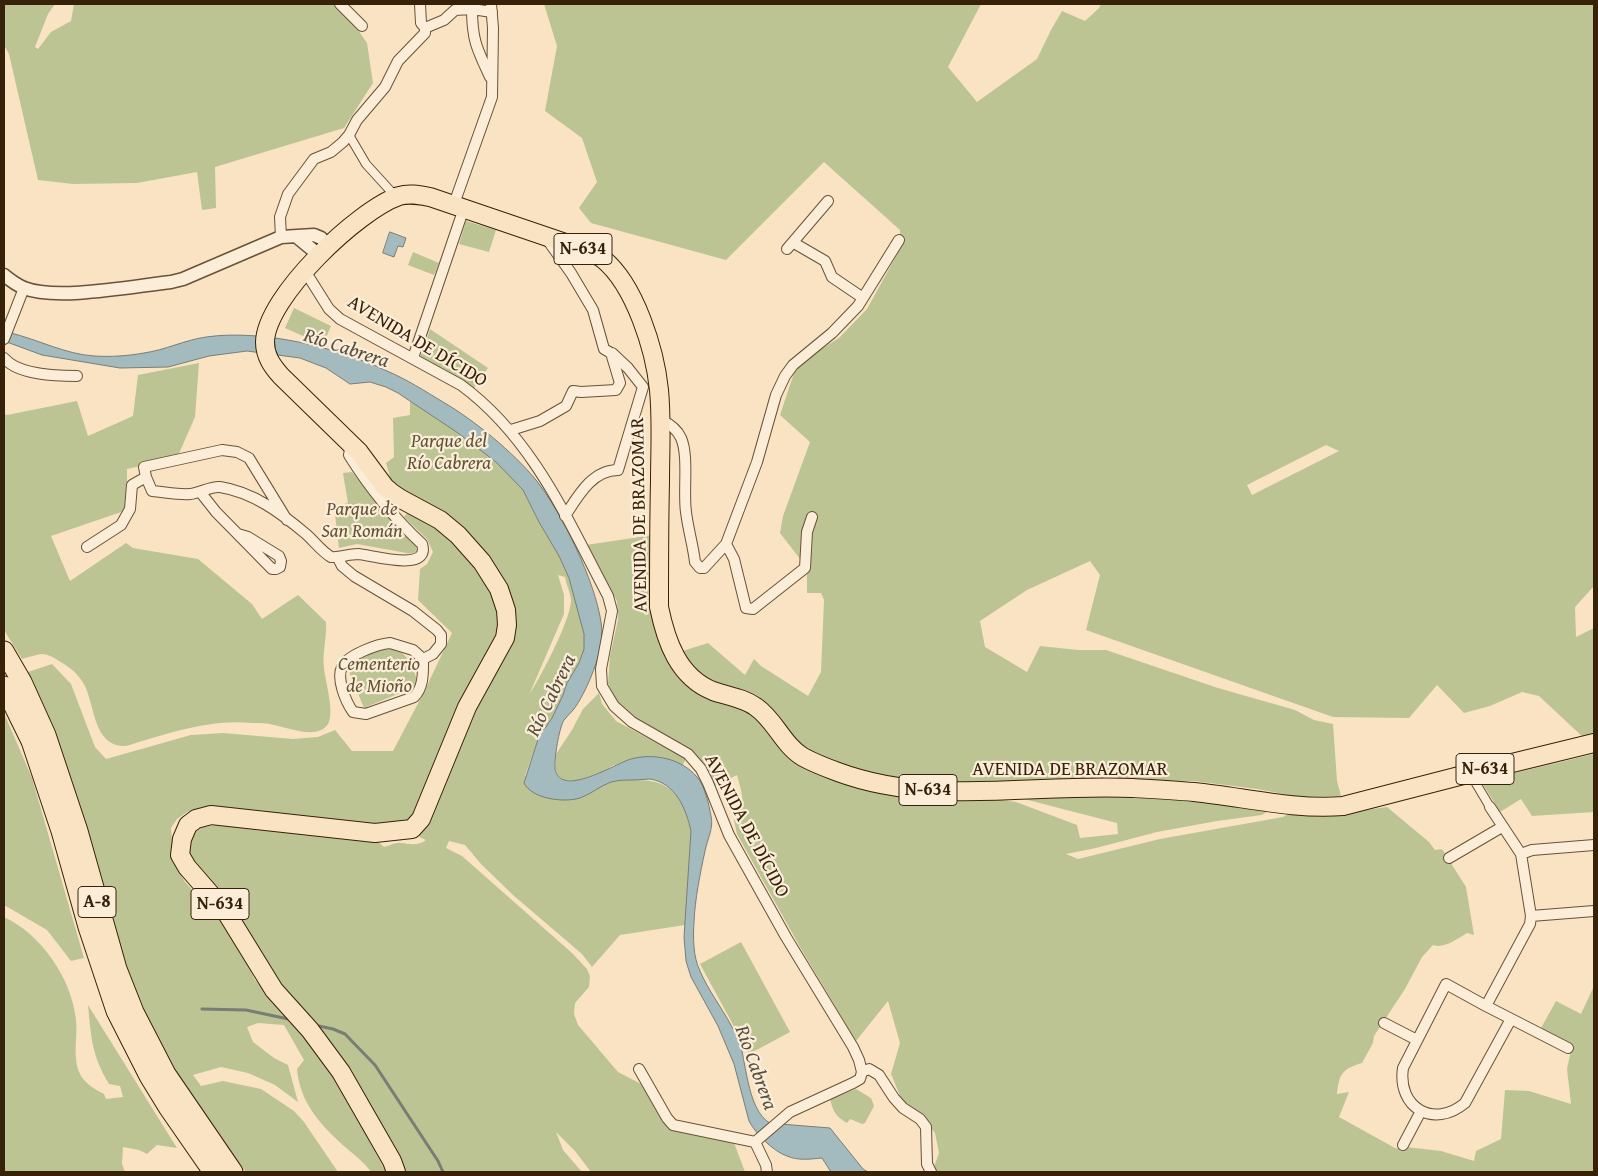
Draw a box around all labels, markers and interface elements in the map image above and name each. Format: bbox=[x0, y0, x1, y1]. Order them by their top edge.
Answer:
road number: N-634 bbox=[554, 233, 612, 264]
street label: AVENIDA DE DÍCIDO bbox=[343, 291, 491, 393]
water label: Río Cabrera bbox=[300, 324, 392, 374]
street label: AVENIDA DE BRAZOMAR bbox=[627, 417, 653, 613]
park label: Parque del Río Cabrera bbox=[407, 431, 491, 475]
park label: Parque de San Román bbox=[321, 499, 403, 543]
water label: Río Cabrera bbox=[522, 651, 582, 741]
park label: Cementerio de Mioño bbox=[338, 654, 420, 698]
street label: AVENIDA DE DÍCIDO bbox=[699, 750, 793, 902]
road number: N-634 bbox=[1456, 754, 1514, 784]
street label: AVENIDA DE BRAZOMAR bbox=[972, 759, 1168, 781]
road number: N-634 bbox=[899, 774, 957, 806]
road number: A-8 bbox=[78, 886, 116, 918]
road number: N-634 bbox=[191, 889, 249, 920]
water label: Río Cabrera bbox=[729, 1022, 781, 1114]

